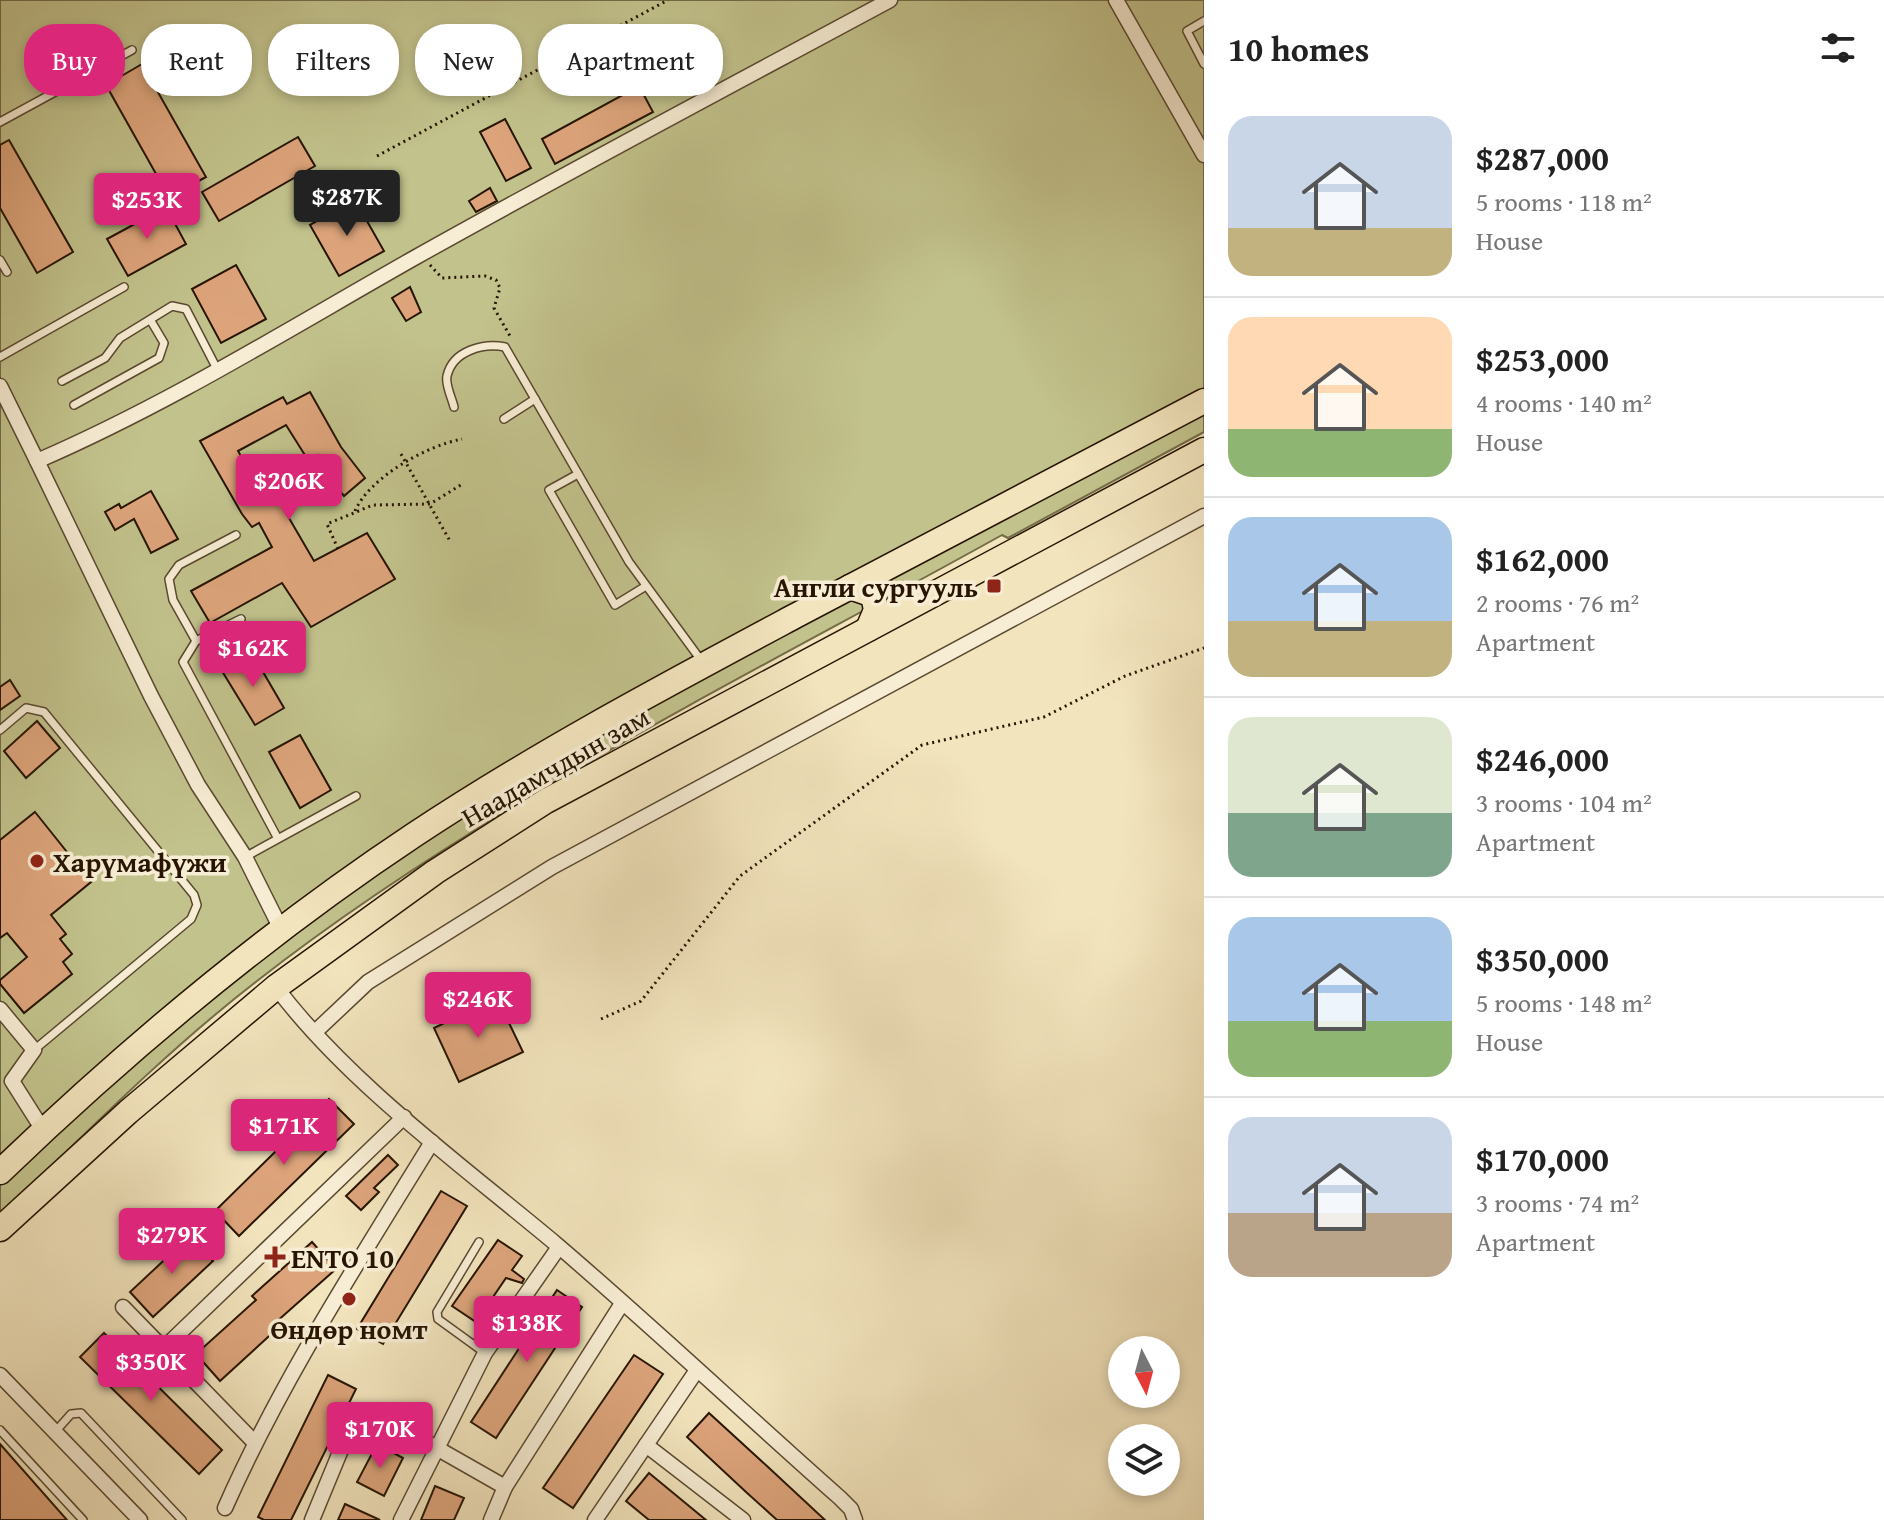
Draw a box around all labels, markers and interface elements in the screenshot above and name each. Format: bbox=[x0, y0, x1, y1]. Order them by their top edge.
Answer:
chip: Buy bbox=[24, 24, 125, 96]
chip: Rent bbox=[141, 24, 252, 96]
chip: Filters bbox=[268, 24, 399, 96]
chip: New bbox=[415, 24, 522, 96]
chip: Apartment bbox=[538, 24, 723, 96]
text: 10 homes bbox=[1228, 24, 1369, 73]
icon: filters bbox=[1816, 26, 1860, 70]
text: $287,000 bbox=[1476, 133, 1609, 182]
icon: home bbox=[1292, 148, 1388, 244]
pin: $287K bbox=[291, 170, 403, 238]
pin: $253K bbox=[91, 173, 203, 241]
text: $287K bbox=[312, 176, 382, 215]
text: $253K bbox=[112, 179, 182, 218]
text: 5 rooms · 118 m² bbox=[1476, 182, 1652, 221]
text: House bbox=[1476, 221, 1543, 260]
text: $253,000 bbox=[1476, 334, 1609, 383]
icon: home bbox=[1292, 349, 1388, 445]
text: 4 rooms · 140 m² bbox=[1476, 383, 1652, 422]
text: House bbox=[1476, 422, 1543, 461]
pin: $206K bbox=[233, 454, 345, 522]
text: $206K bbox=[254, 460, 324, 499]
text: $162,000 bbox=[1476, 534, 1609, 583]
icon: home bbox=[1292, 549, 1388, 645]
place label: Англи сургууль bbox=[774, 566, 978, 607]
marker: Англи сургууль bbox=[985, 577, 1003, 595]
text: 2 rooms · 76 m² bbox=[1476, 583, 1639, 622]
pin: $162K bbox=[197, 621, 309, 689]
text: Apartment bbox=[1476, 622, 1595, 661]
text: $162K bbox=[218, 627, 288, 666]
street label: Наадамчдын зам bbox=[453, 695, 657, 837]
text: $246,000 bbox=[1476, 734, 1609, 783]
icon: home bbox=[1292, 749, 1388, 845]
text: 3 rooms · 104 m² bbox=[1476, 783, 1652, 822]
text: Apartment bbox=[1476, 822, 1595, 861]
place label: Харүмафүжи bbox=[53, 841, 227, 882]
marker: Харүмафүжи bbox=[28, 852, 46, 870]
text: $350,000 bbox=[1476, 934, 1609, 983]
icon: home bbox=[1292, 949, 1388, 1045]
pin: $246K bbox=[422, 972, 534, 1040]
text: $246K bbox=[443, 978, 513, 1017]
text: 5 rooms · 148 m² bbox=[1476, 983, 1652, 1022]
text: House bbox=[1476, 1022, 1543, 1061]
pin: $171K bbox=[228, 1099, 340, 1167]
text: $171K bbox=[249, 1105, 319, 1144]
text: $170,000 bbox=[1476, 1134, 1609, 1183]
icon: home bbox=[1292, 1149, 1388, 1245]
text: 3 rooms · 74 m² bbox=[1476, 1183, 1639, 1222]
pin: $279K bbox=[116, 1208, 228, 1276]
text: $279K bbox=[137, 1214, 207, 1253]
text: Apartment bbox=[1476, 1222, 1595, 1261]
place label: ENTO 10 bbox=[291, 1237, 394, 1278]
marker: ENTO 10 bbox=[266, 1248, 284, 1266]
marker: Өндөр номт bbox=[340, 1290, 358, 1308]
pin: $138K bbox=[471, 1296, 583, 1364]
text: $138K bbox=[492, 1302, 562, 1341]
place label: Өндөр номт bbox=[270, 1308, 428, 1349]
pin: $350K bbox=[95, 1335, 207, 1403]
north arrow bbox=[1108, 1336, 1180, 1408]
map controls bbox=[1108, 1336, 1180, 1496]
text: $350K bbox=[116, 1341, 186, 1380]
pin: $170K bbox=[324, 1402, 436, 1470]
text: $170K bbox=[345, 1408, 415, 1447]
button: layers bbox=[1108, 1424, 1180, 1496]

